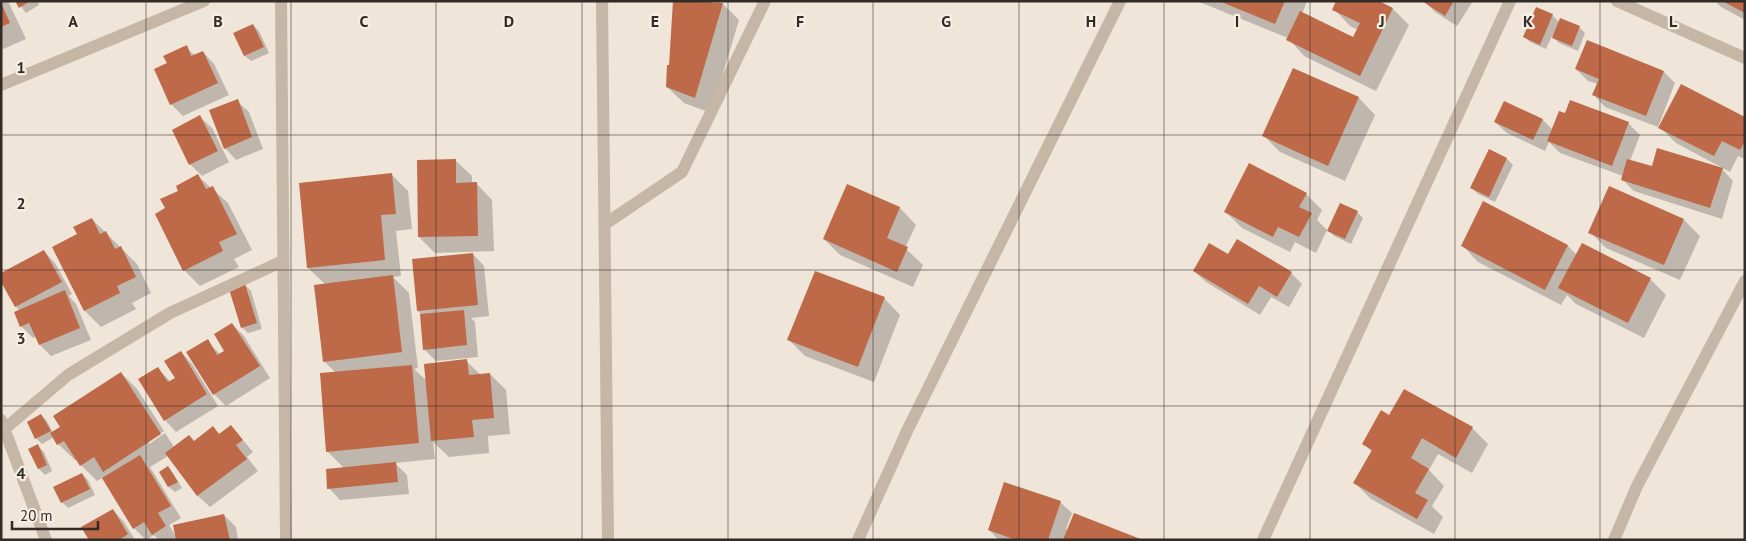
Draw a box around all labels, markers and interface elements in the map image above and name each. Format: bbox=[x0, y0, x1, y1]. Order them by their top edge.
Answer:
text: A bbox=[68, 11, 78, 31]
text: B bbox=[213, 11, 223, 31]
text: C bbox=[360, 11, 369, 31]
text: D bbox=[504, 11, 514, 31]
text: E bbox=[651, 11, 659, 31]
text: F bbox=[796, 11, 804, 31]
text: G bbox=[941, 11, 951, 31]
text: H bbox=[1086, 11, 1096, 31]
text: I bbox=[1235, 11, 1239, 31]
text: J bbox=[1378, 11, 1385, 31]
text: K bbox=[1523, 11, 1533, 31]
text: L bbox=[1669, 11, 1678, 31]
text: 1 bbox=[16, 57, 26, 77]
text: 2 bbox=[16, 193, 26, 213]
text: 3 bbox=[16, 328, 26, 348]
text: 4 bbox=[16, 463, 26, 483]
scale bar bbox=[12, 498, 99, 530]
text: 20 m bbox=[20, 506, 53, 525]

